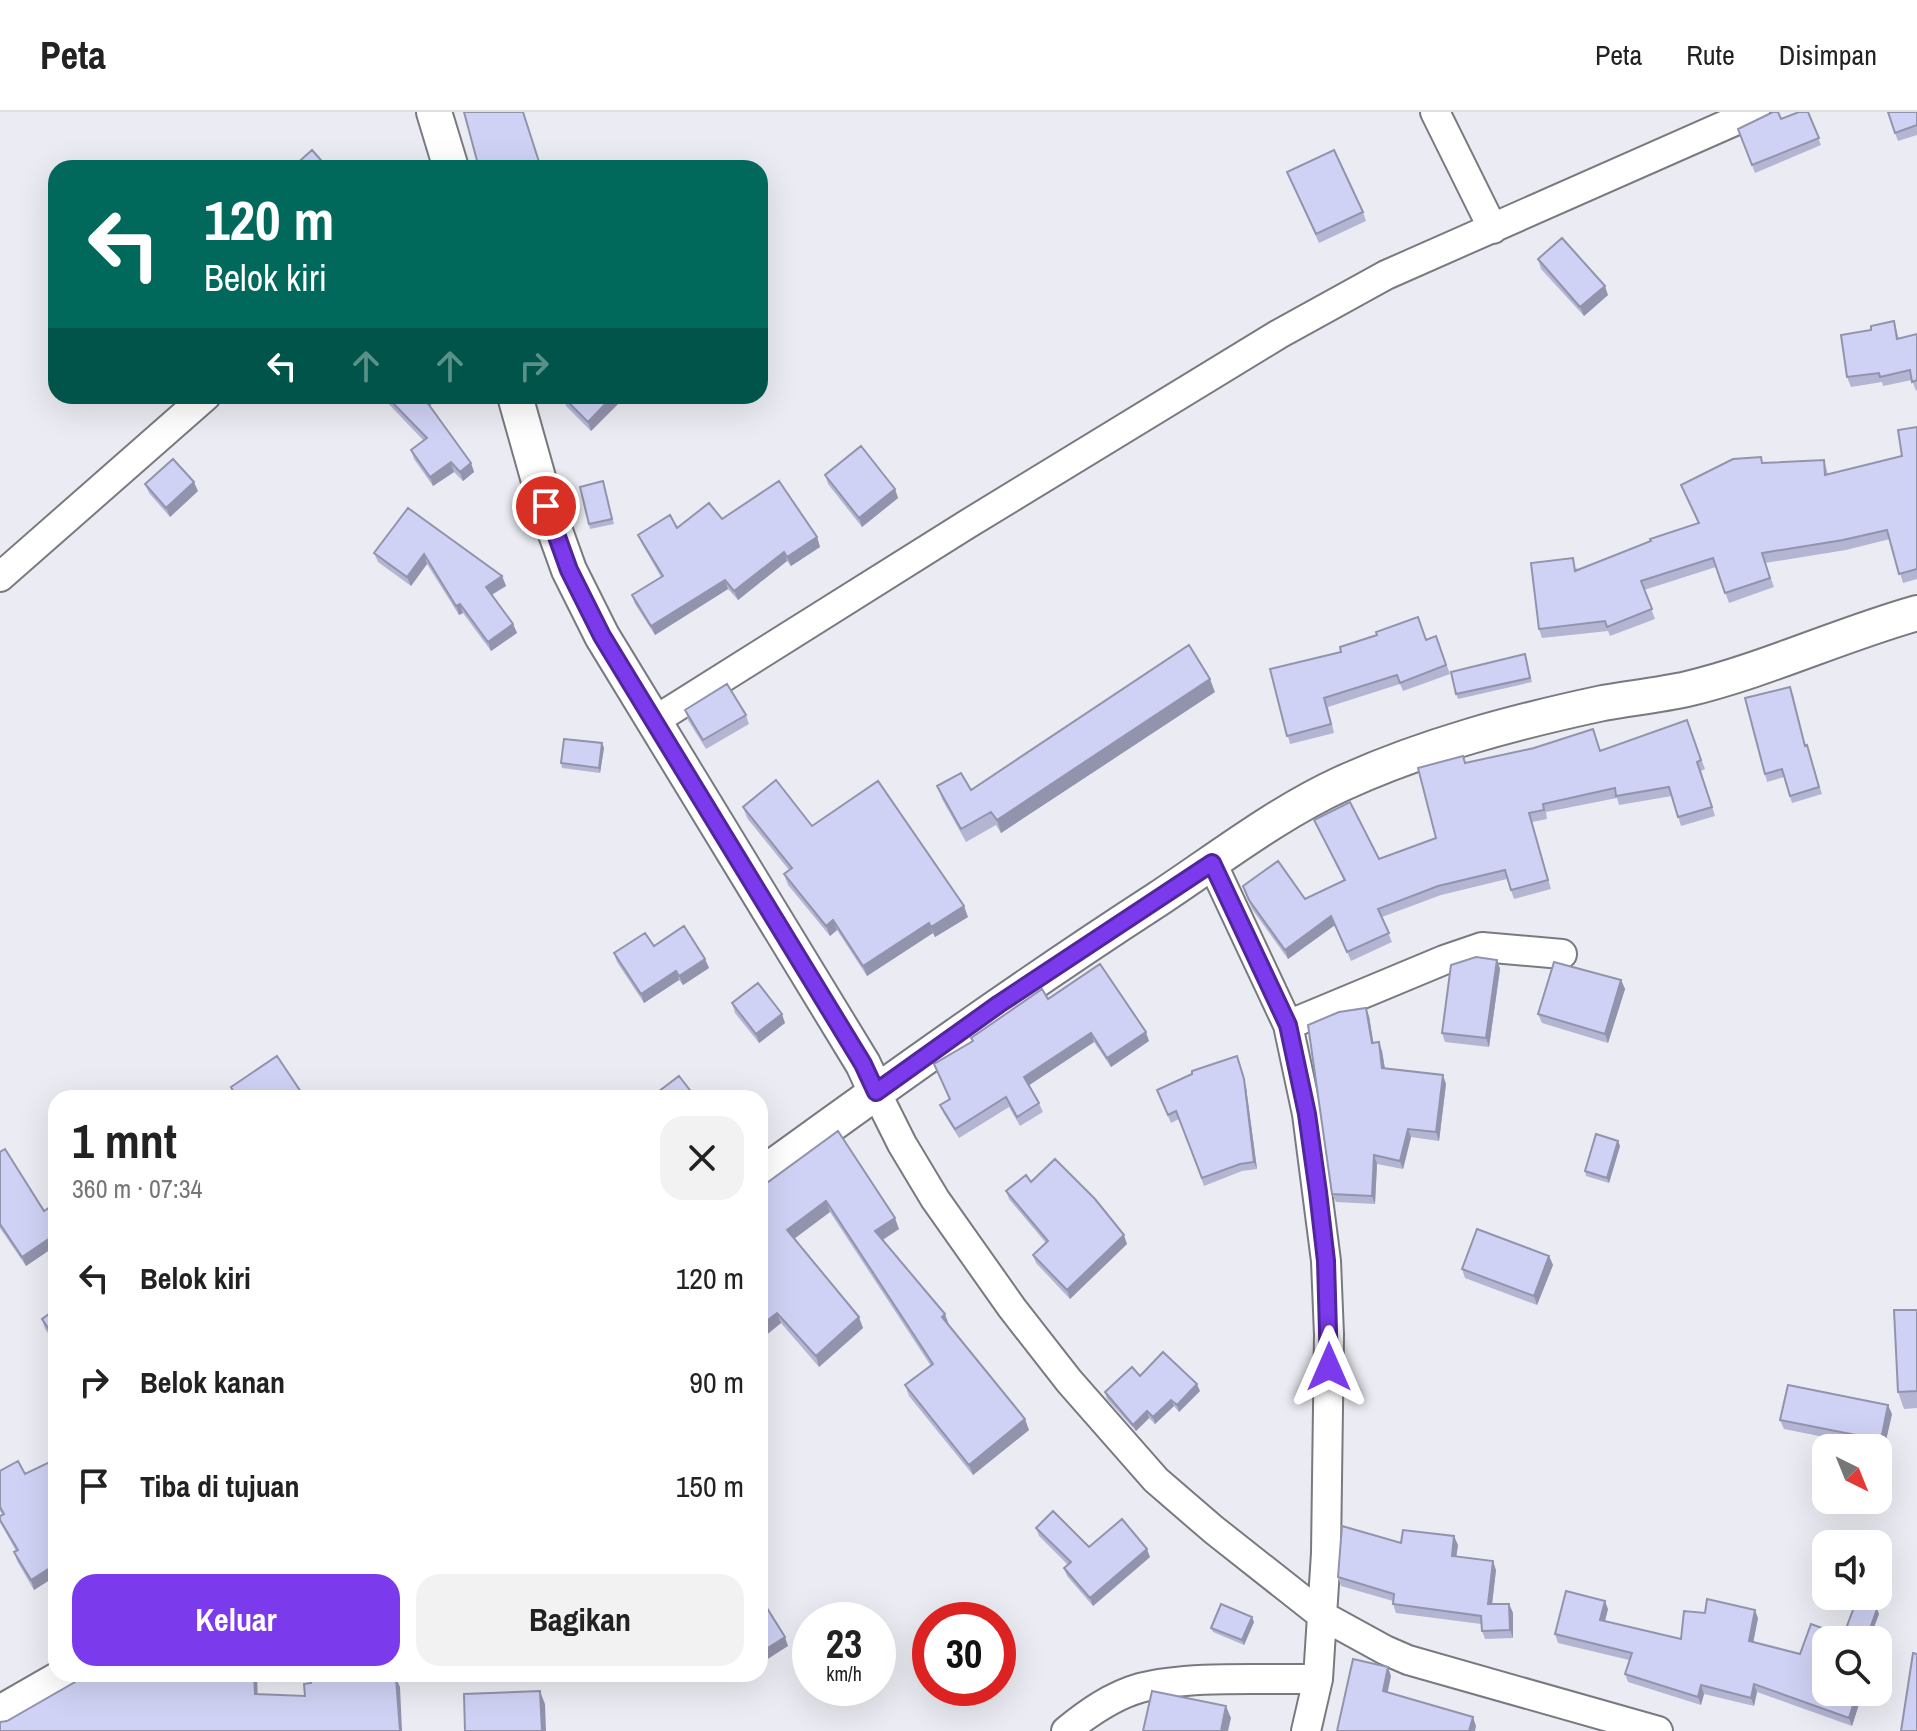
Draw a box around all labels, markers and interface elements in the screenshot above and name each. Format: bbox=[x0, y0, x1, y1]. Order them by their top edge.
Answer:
text: Peta bbox=[40, 30, 106, 81]
text: Peta bbox=[1595, 36, 1642, 74]
text: Rute bbox=[1686, 36, 1735, 74]
text: Disimpan bbox=[1779, 36, 1877, 74]
text: 120 m bbox=[204, 182, 334, 257]
icon: left bbox=[72, 192, 176, 296]
text: Belok kiri bbox=[204, 254, 327, 302]
icon: left bbox=[260, 344, 304, 388]
icon: ahead bbox=[344, 344, 388, 388]
icon: ahead bbox=[428, 344, 472, 388]
icon: right bbox=[512, 344, 556, 388]
pin bbox=[512, 472, 580, 540]
icon: arrive bbox=[524, 484, 568, 528]
text: 1 mnt bbox=[72, 1108, 177, 1173]
button: close bbox=[660, 1116, 744, 1200]
text: 360 m · 07:34 bbox=[72, 1171, 202, 1206]
icon: left bbox=[72, 1256, 116, 1300]
text: Belok kiri bbox=[140, 1258, 251, 1298]
text: 120 m bbox=[676, 1258, 744, 1298]
position arrow bbox=[1287, 1325, 1371, 1409]
icon: right bbox=[72, 1360, 116, 1404]
text: Belok kanan bbox=[140, 1362, 285, 1402]
text: 90 m bbox=[689, 1362, 744, 1402]
north arrow bbox=[1812, 1434, 1892, 1514]
map controls bbox=[1812, 1434, 1892, 1706]
icon: arrive bbox=[72, 1464, 116, 1508]
text: Tiba di tujuan bbox=[140, 1466, 300, 1506]
text: 150 m bbox=[676, 1466, 744, 1506]
button: sound bbox=[1812, 1530, 1892, 1610]
button: Keluar bbox=[72, 1574, 400, 1666]
button: Bagikan bbox=[416, 1574, 744, 1666]
speed limit sign: 30 bbox=[912, 1602, 1016, 1706]
text: 23 bbox=[826, 1617, 862, 1670]
button: search bbox=[1812, 1626, 1892, 1706]
text: km/h bbox=[826, 1660, 862, 1687]

